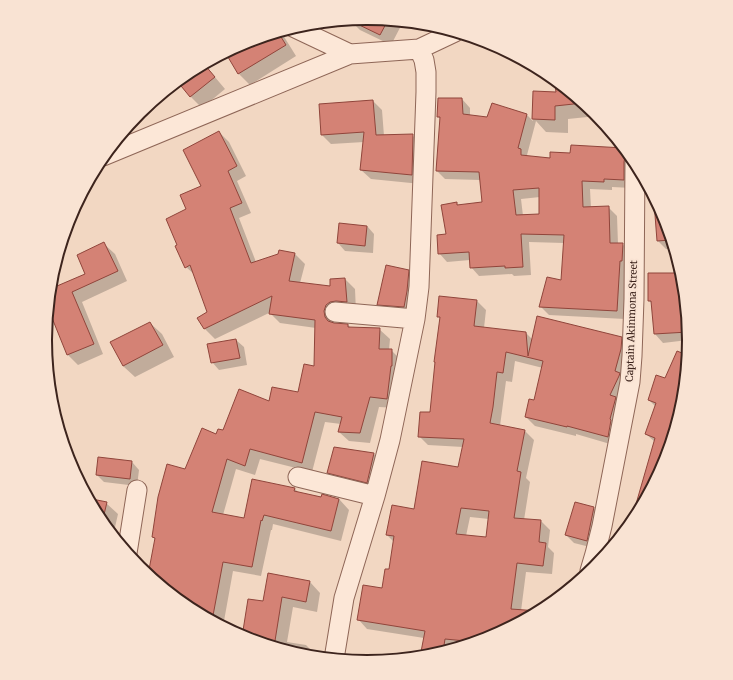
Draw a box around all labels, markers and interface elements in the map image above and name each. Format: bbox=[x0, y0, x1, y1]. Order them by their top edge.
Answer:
street label: Captain Akinmona Street bbox=[623, 260, 640, 382]

